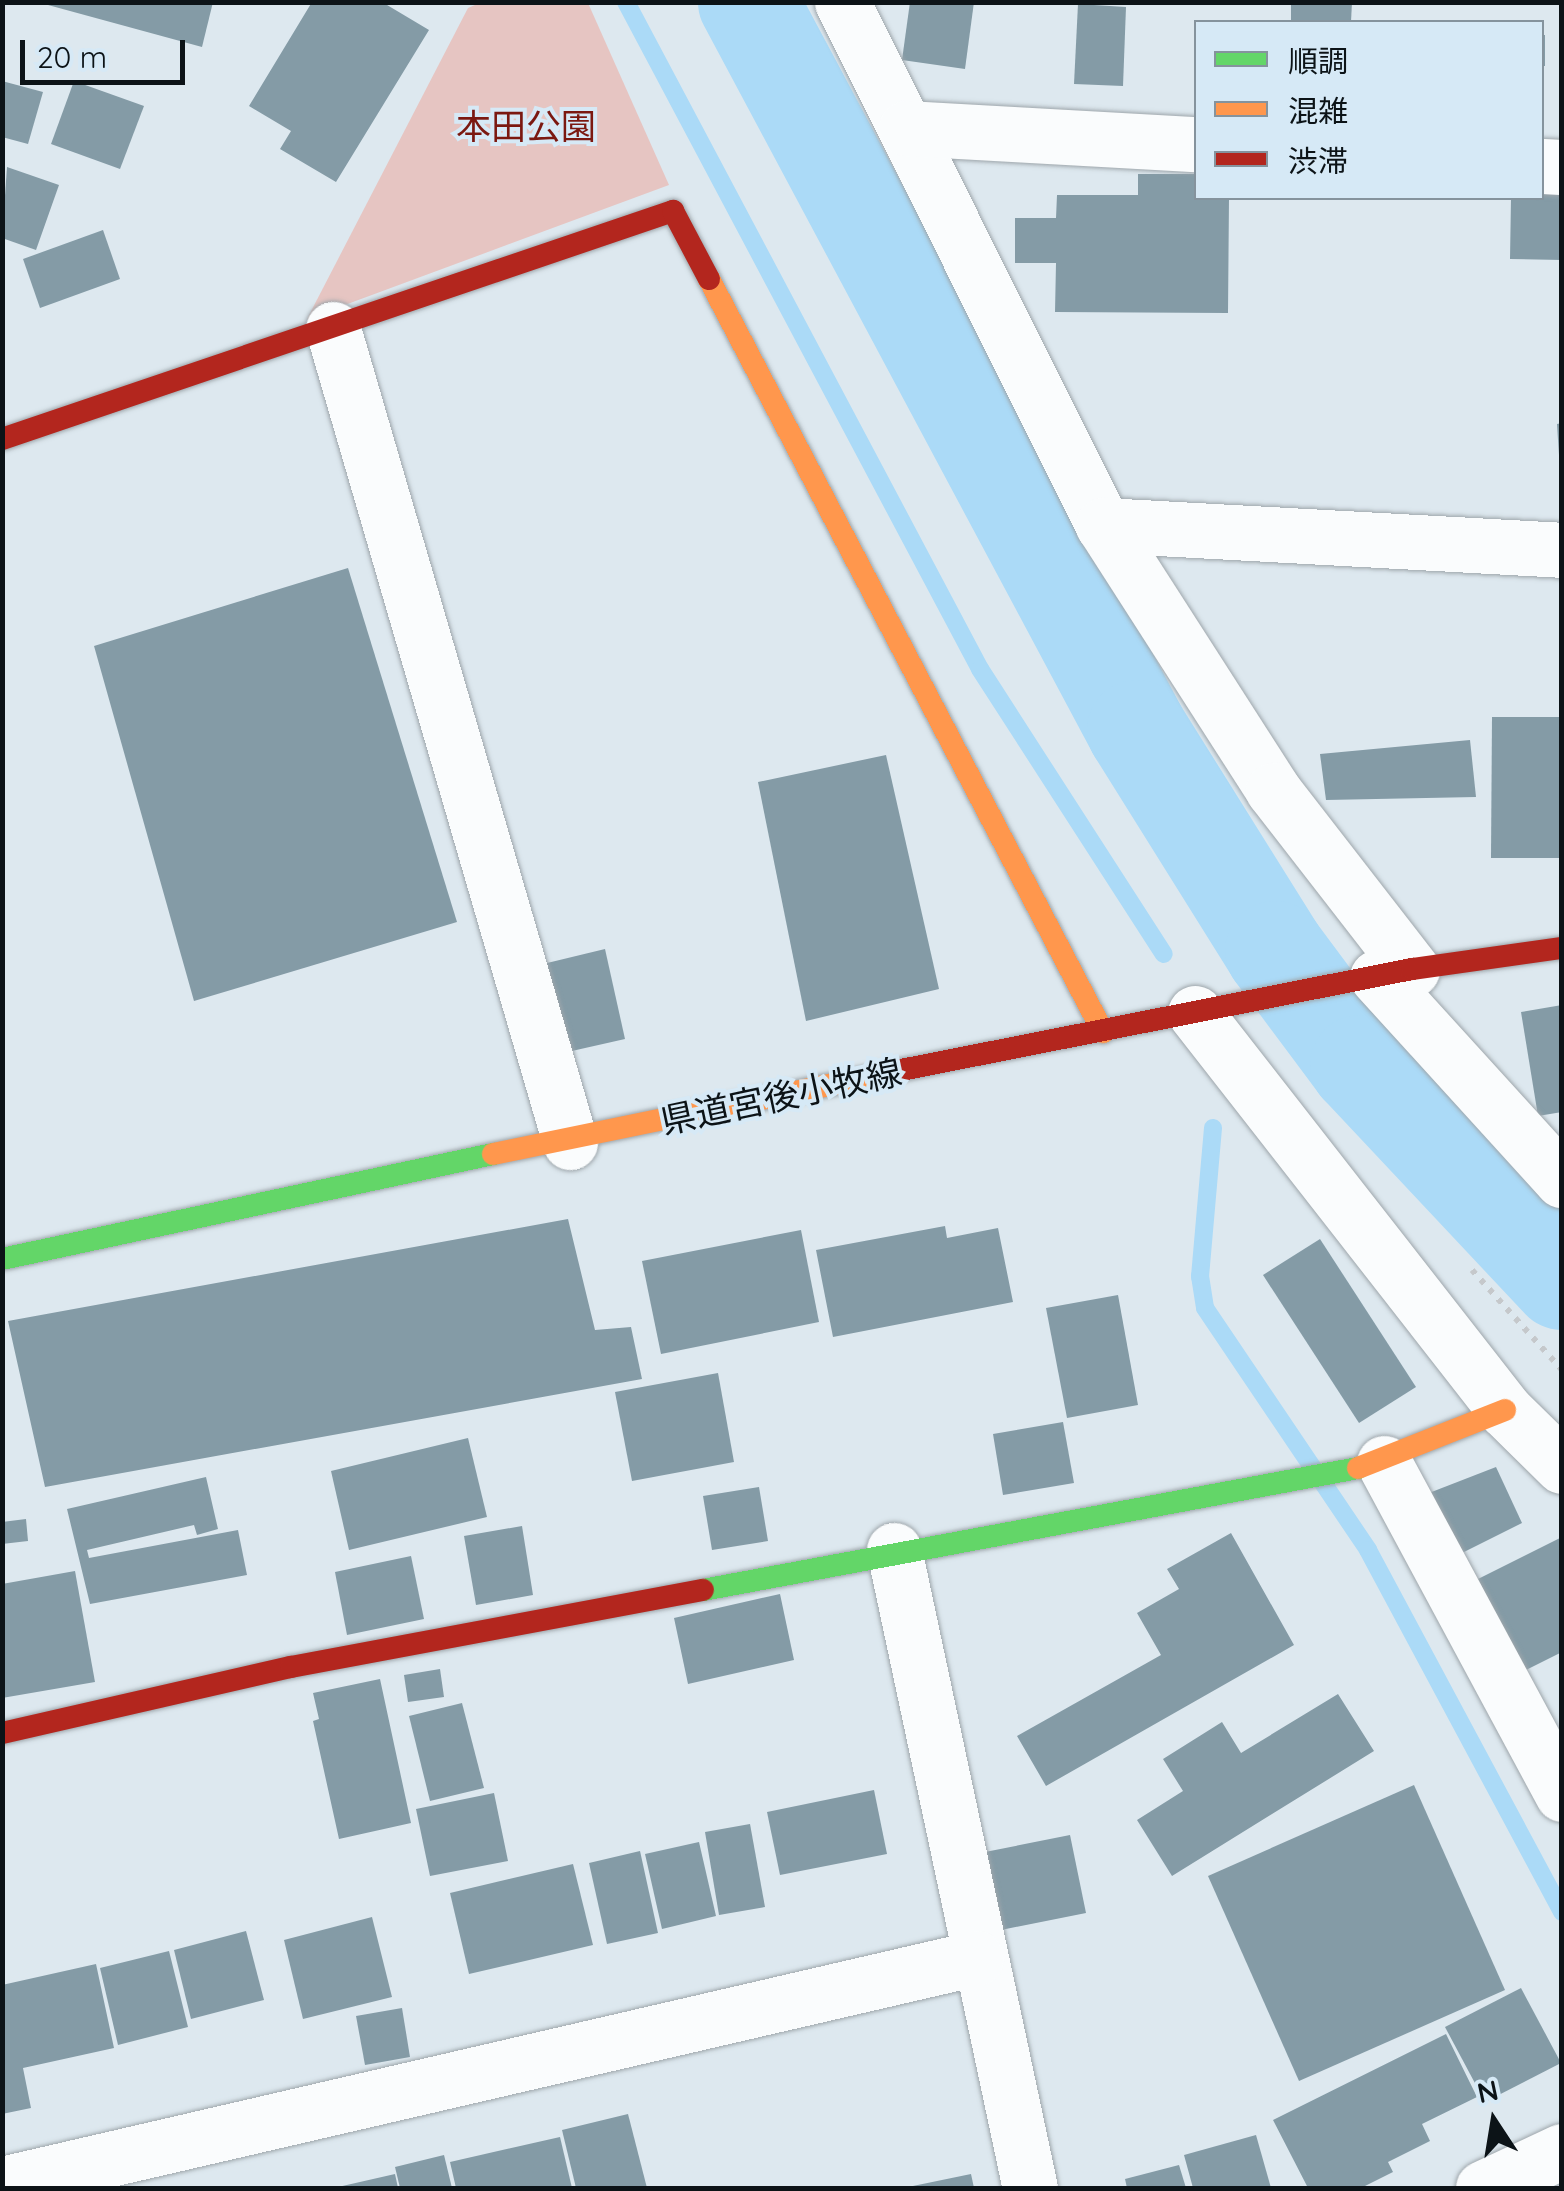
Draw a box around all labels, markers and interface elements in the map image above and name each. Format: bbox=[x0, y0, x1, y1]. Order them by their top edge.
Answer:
scale bar bbox=[25, 20, 190, 82]
legend bbox=[1194, 20, 1544, 200]
text: 20 m bbox=[37, 38, 107, 76]
text: 順調 bbox=[1288, 42, 1348, 80]
text: 混雑 bbox=[1288, 92, 1348, 130]
park label: 本田公園 bbox=[456, 105, 596, 147]
text: 渋滞 bbox=[1288, 142, 1348, 180]
street label: 県道宮後小牧線 bbox=[657, 1050, 905, 1142]
north arrow bbox=[1444, 2071, 1544, 2171]
text: N bbox=[1474, 2072, 1501, 2110]

